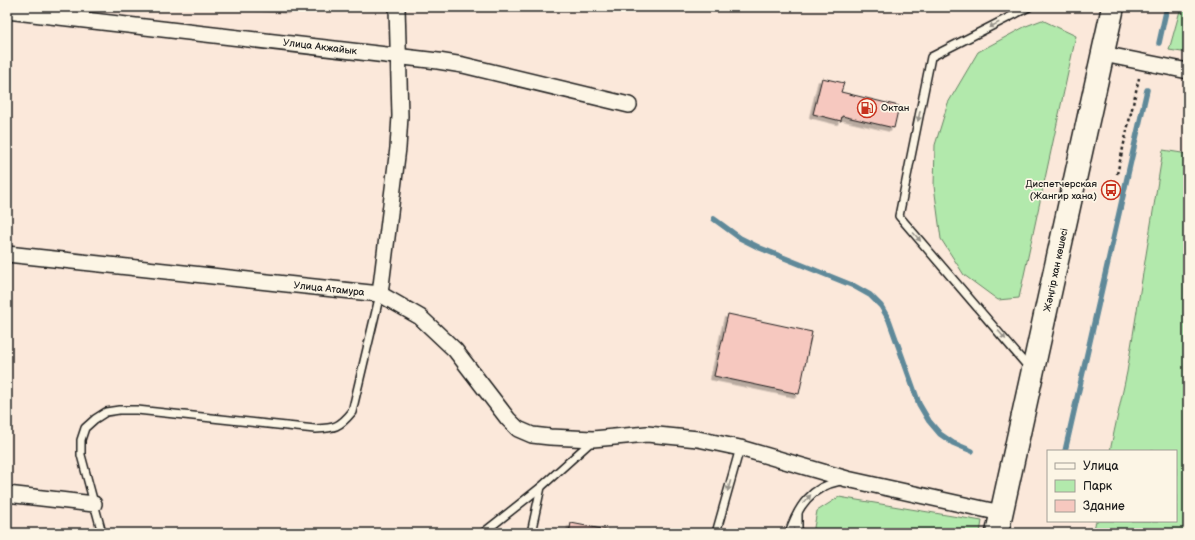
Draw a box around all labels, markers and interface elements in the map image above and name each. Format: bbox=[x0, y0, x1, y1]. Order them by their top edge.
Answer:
one-way arrow bbox=[988, 22, 1000, 28]
street label: Улица Акжайык bbox=[282, 36, 358, 58]
fuel station icon: Октан bbox=[856, 97, 878, 119]
place label: Октан bbox=[881, 102, 910, 114]
one-way arrow bbox=[916, 109, 922, 122]
place label: Диспетчерская (Жангир хана) bbox=[1026, 178, 1097, 202]
bus stop icon: Диспетчерская (Жангир хана) bbox=[1100, 179, 1122, 201]
street label: Жәңгір хан көшесі bbox=[1041, 227, 1071, 313]
one-way arrow bbox=[912, 231, 921, 242]
street label: Улица Атамура bbox=[293, 279, 365, 299]
one-way arrow bbox=[997, 330, 1006, 340]
legend bbox=[1047, 450, 1177, 522]
text: Улица bbox=[1083, 459, 1119, 474]
text: Парк bbox=[1083, 479, 1113, 494]
one-way arrow bbox=[726, 480, 732, 492]
one-way arrow bbox=[803, 494, 812, 505]
text: Здание bbox=[1083, 499, 1125, 514]

